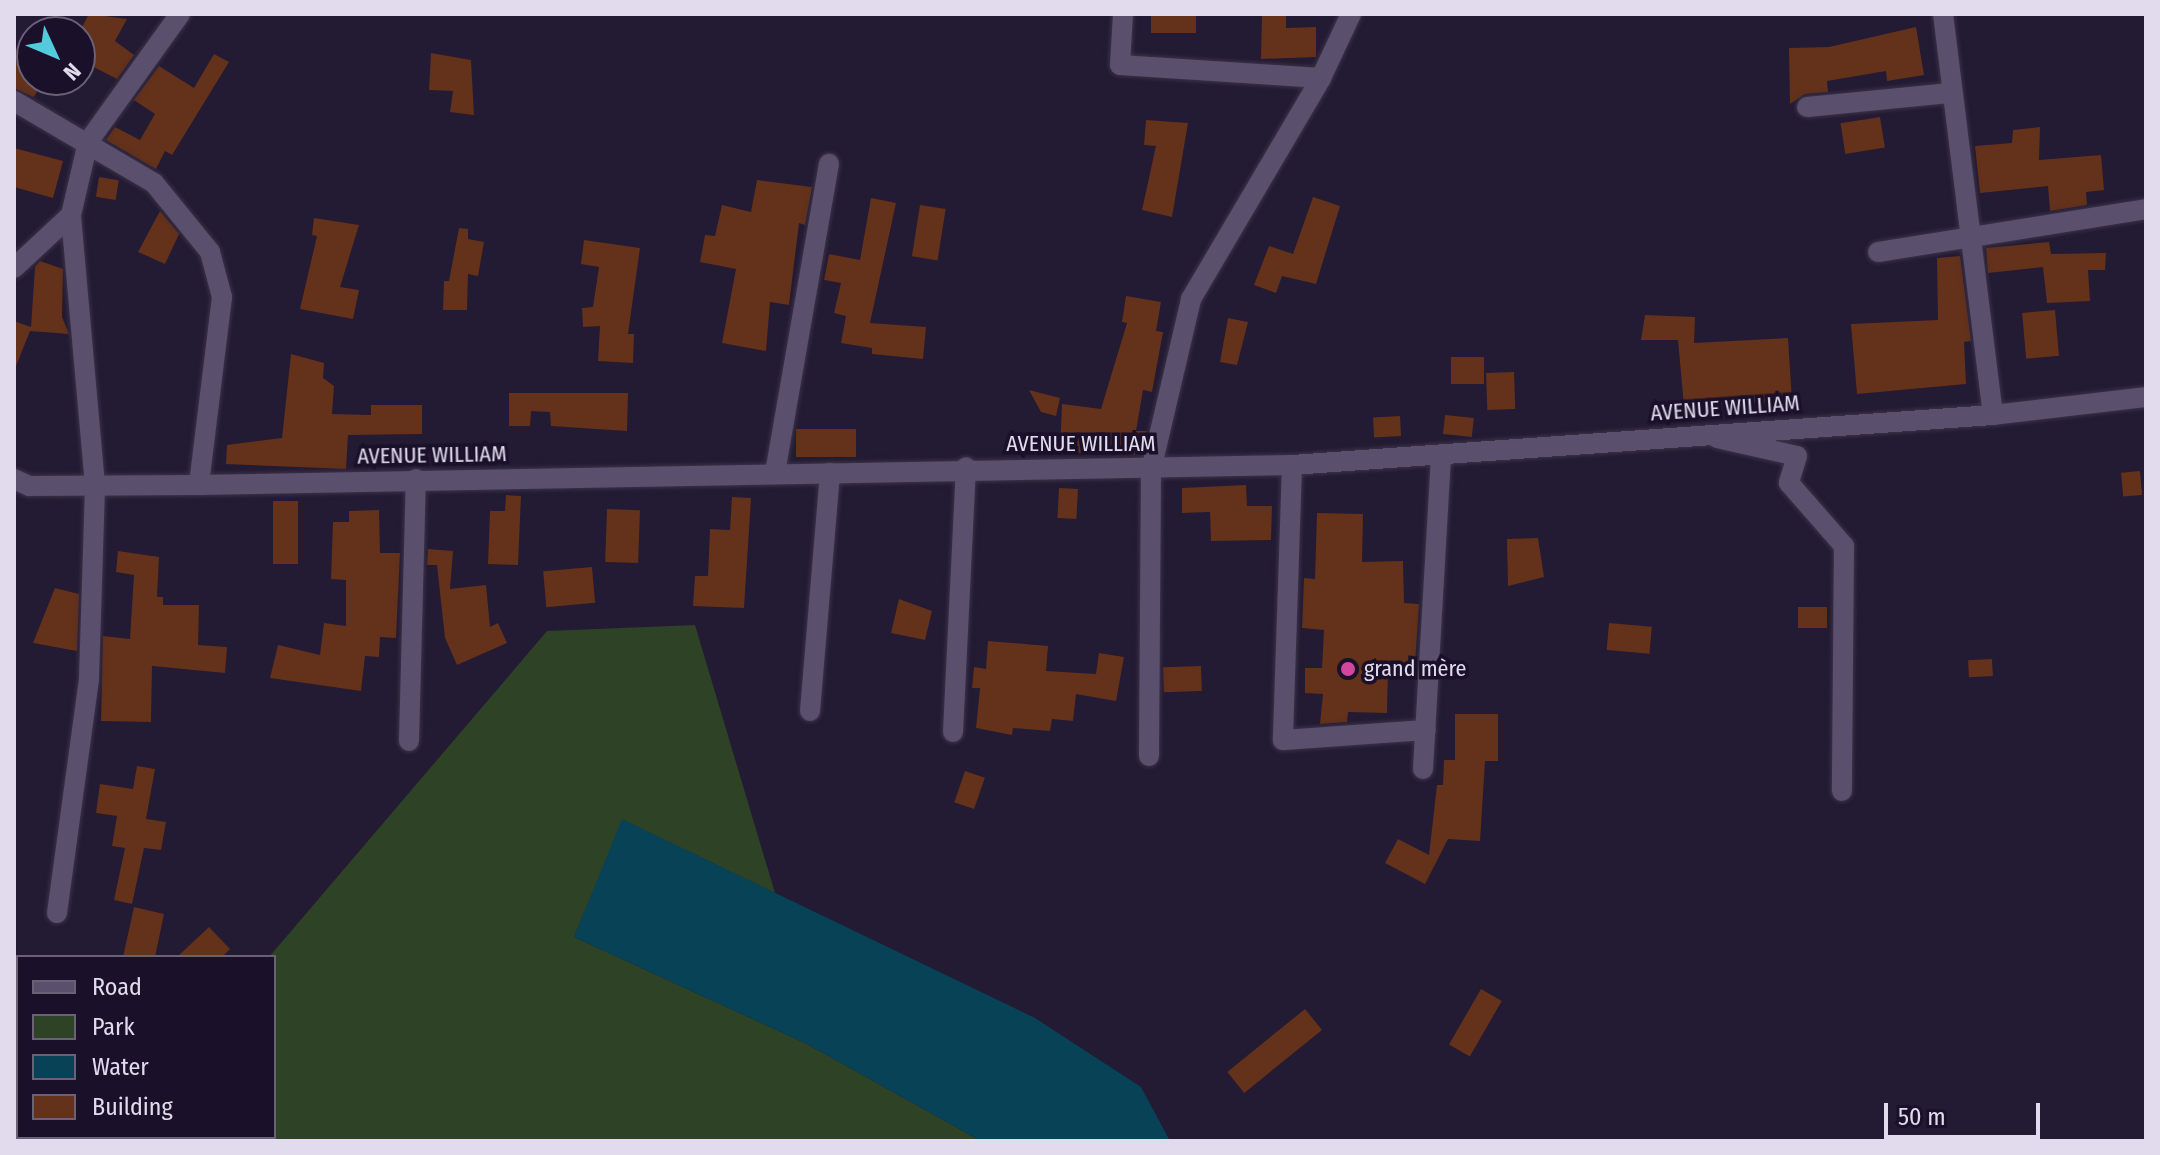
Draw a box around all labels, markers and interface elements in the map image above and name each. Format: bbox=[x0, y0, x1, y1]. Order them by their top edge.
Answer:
north arrow bbox=[16, 16, 96, 96]
text: N bbox=[58, 58, 86, 86]
street label: AVENUE WILLIAM bbox=[1650, 390, 1800, 426]
street label: AVENUE WILLIAM bbox=[1006, 431, 1156, 457]
street label: AVENUE WILLIAM bbox=[357, 440, 507, 470]
place label: grand mère bbox=[1364, 656, 1466, 682]
marker: grand mère bbox=[1339, 660, 1357, 678]
legend bbox=[16, 955, 276, 1139]
text: Road bbox=[92, 973, 142, 1001]
text: Park bbox=[92, 1013, 135, 1041]
text: Water bbox=[92, 1053, 149, 1081]
scale bar bbox=[1888, 1087, 2044, 1137]
text: Building bbox=[92, 1093, 173, 1121]
text: 50 m bbox=[1898, 1103, 1946, 1131]

